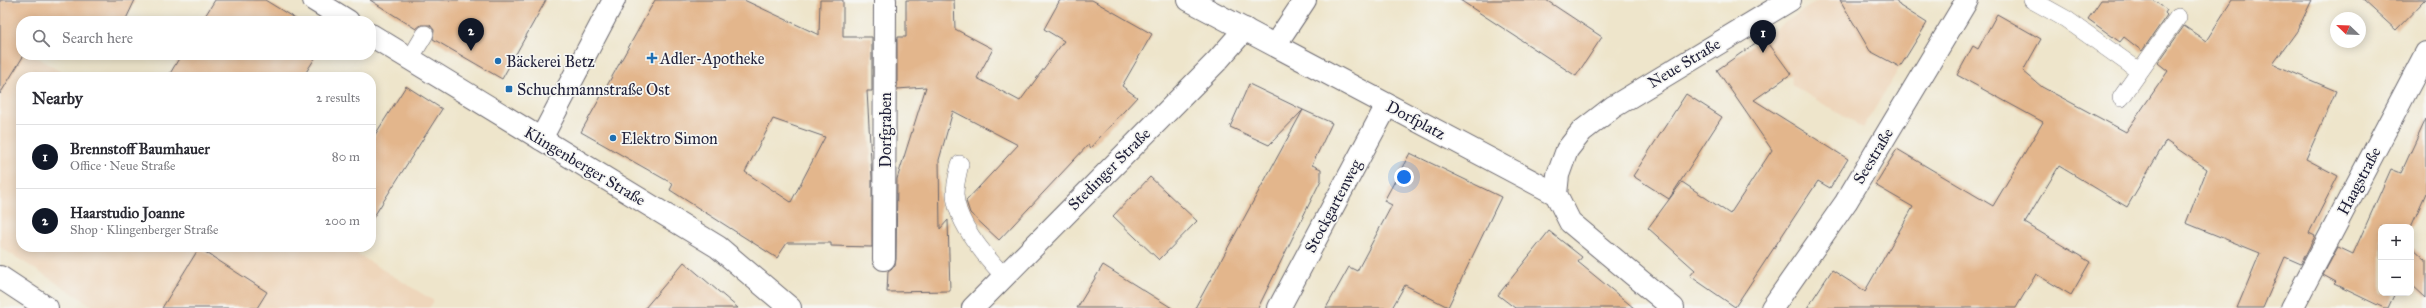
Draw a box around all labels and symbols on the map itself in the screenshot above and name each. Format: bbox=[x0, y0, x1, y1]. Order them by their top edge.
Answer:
north arrow bbox=[2330, 12, 2366, 48]
pin: 2 bbox=[458, 18, 484, 51]
pin: 1 bbox=[1750, 20, 1776, 53]
street label: Neue Straße bbox=[1644, 34, 1724, 92]
place label: Adler-Apotheke bbox=[659, 49, 765, 68]
place label: Bäckerei Betz bbox=[506, 52, 595, 71]
marker: Adler-Apotheke bbox=[647, 53, 657, 63]
marker: Bäckerei Betz bbox=[493, 56, 503, 66]
place label: Schuchmannstraße Ost bbox=[517, 80, 670, 99]
marker: Schuchmannstraße Ost bbox=[504, 84, 514, 94]
street label: Dorfgraben bbox=[876, 92, 896, 168]
street label: Dorfplatz bbox=[1383, 97, 1449, 144]
street label: Klingenberger Straße bbox=[520, 122, 649, 211]
street label: Stedinger Straße bbox=[1064, 124, 1155, 215]
street label: Seestraße bbox=[1849, 124, 1897, 187]
place label: Elektro Simon bbox=[621, 129, 718, 148]
marker: Elektro Simon bbox=[608, 133, 618, 143]
street label: Haagstraße bbox=[2333, 144, 2386, 219]
street label: Stockgartenweg bbox=[1300, 156, 1367, 256]
your location bbox=[1394, 167, 1414, 187]

